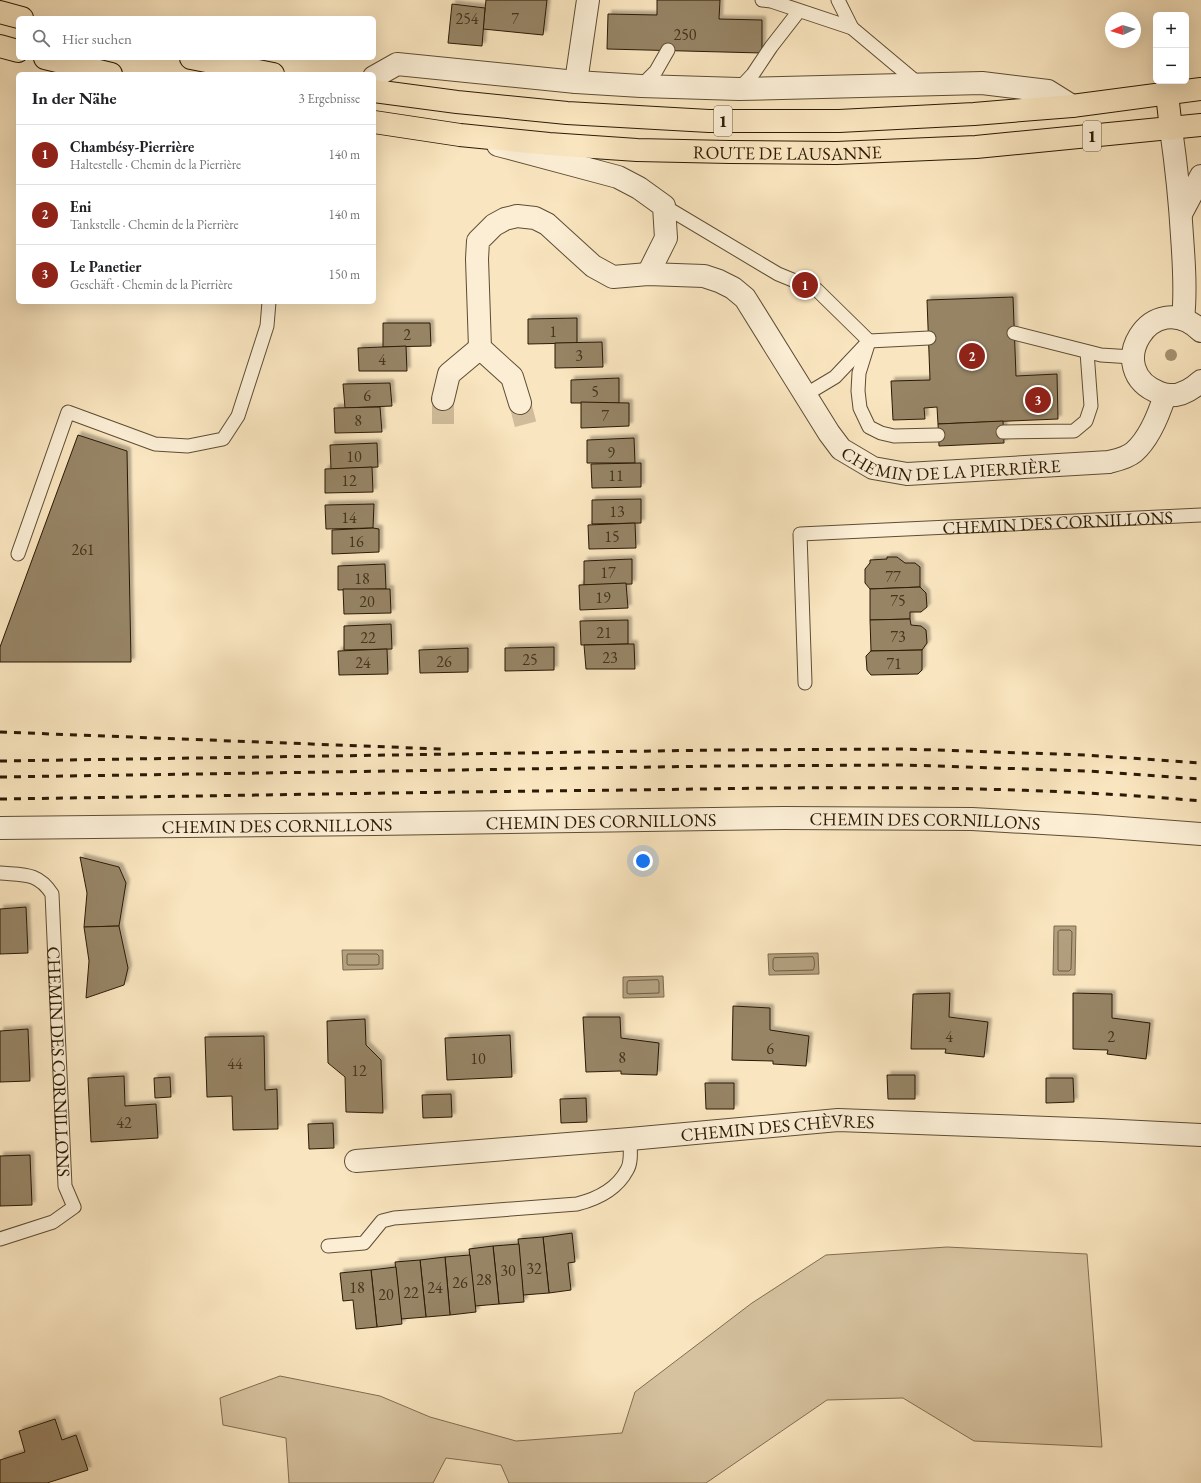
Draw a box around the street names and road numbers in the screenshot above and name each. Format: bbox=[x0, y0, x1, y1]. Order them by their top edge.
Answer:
road number: 1 bbox=[714, 106, 732, 136]
road number: 1 bbox=[1083, 121, 1101, 151]
street label: ROUTE DE LAUSANNE bbox=[693, 140, 882, 165]
street label: CHEMIN DE LA PIERRIÈRE bbox=[837, 440, 1061, 486]
street label: CHEMIN DES CORNILLONS bbox=[942, 505, 1173, 539]
street label: CHEMIN DES CORNILLONS bbox=[485, 807, 716, 834]
street label: CHEMIN DES CORNILLONS bbox=[810, 807, 1041, 834]
street label: CHEMIN DES CORNILLONS bbox=[162, 812, 392, 838]
street label: CHEMIN DES CORNILLONS bbox=[43, 946, 76, 1177]
street label: CHEMIN DES CHÈVRES bbox=[680, 1108, 875, 1146]

